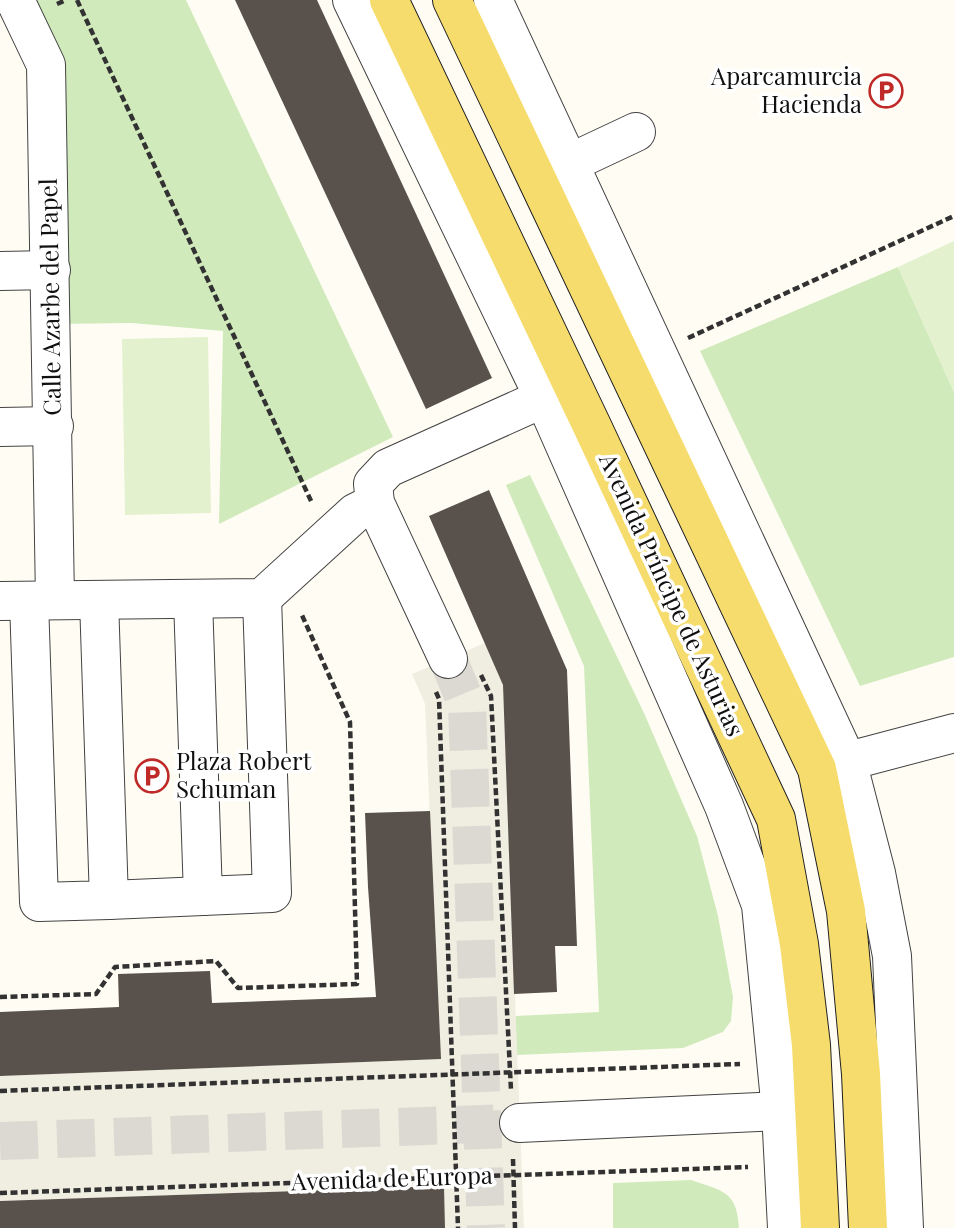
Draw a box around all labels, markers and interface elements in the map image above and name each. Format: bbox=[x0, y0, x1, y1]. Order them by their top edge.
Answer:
place label: Aparcamurcia Hacienda bbox=[710, 59, 862, 119]
parking icon: Aparcamurcia Hacienda bbox=[867, 72, 905, 110]
street label: Calle Azarbe del Papel bbox=[31, 178, 67, 416]
street label: Avenida Príncipe de Asturias bbox=[593, 447, 753, 741]
place label: Plaza Robert Schuman bbox=[176, 744, 312, 804]
parking icon: Plaza Robert Schuman bbox=[133, 757, 171, 795]
street label: Avenida de Europa bbox=[290, 1157, 493, 1197]

